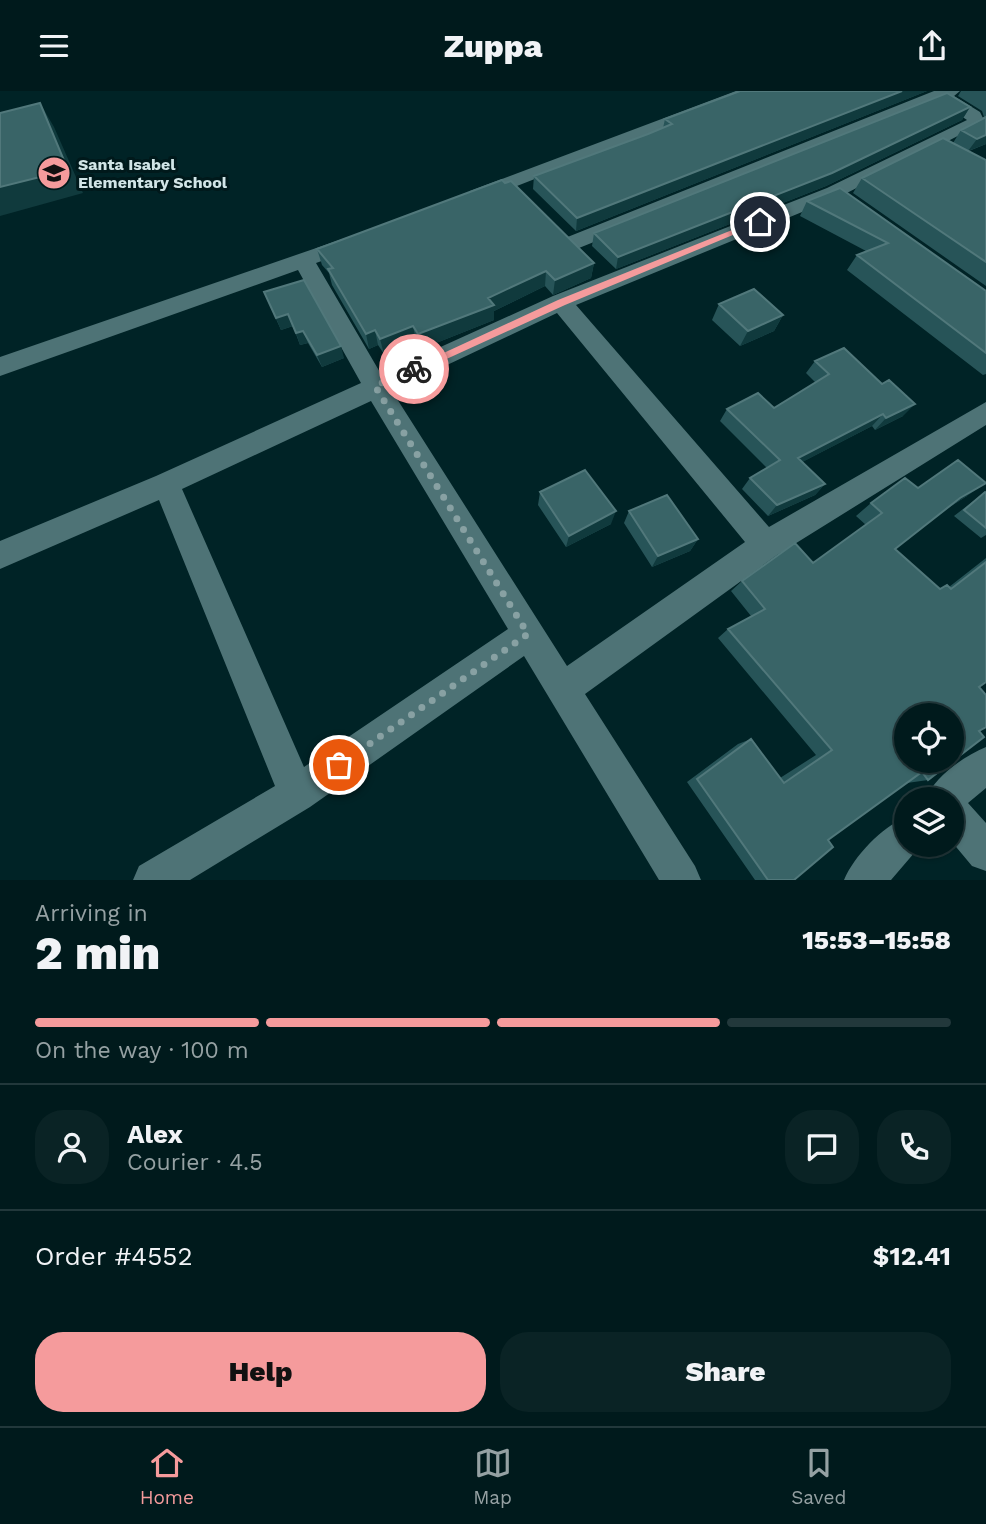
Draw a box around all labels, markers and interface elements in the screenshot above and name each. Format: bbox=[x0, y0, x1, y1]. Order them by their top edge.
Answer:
icon: menu bbox=[35, 27, 73, 65]
text: Zuppa bbox=[444, 27, 542, 65]
icon: share bbox=[913, 27, 951, 65]
school or university icon: Santa Isabel Elementary School bbox=[35, 154, 73, 192]
place label: Santa Isabel Elementary School bbox=[78, 155, 228, 192]
pin bbox=[730, 192, 790, 252]
icon: home bbox=[741, 203, 779, 241]
courier bbox=[379, 334, 449, 404]
icon: bike bbox=[395, 350, 433, 388]
map controls bbox=[894, 703, 964, 857]
button: locate bbox=[894, 703, 964, 773]
pin bbox=[309, 735, 369, 795]
icon: bag bbox=[320, 746, 358, 784]
button: layers bbox=[894, 787, 964, 857]
text: Arriving in bbox=[35, 900, 148, 927]
text: 15:53–15:58 bbox=[802, 925, 951, 955]
text: 2 min bbox=[35, 926, 160, 980]
text: On the way · 100 m bbox=[35, 1037, 249, 1064]
button: person bbox=[35, 1110, 109, 1184]
button: chat bbox=[785, 1110, 859, 1184]
button: phone bbox=[877, 1110, 951, 1184]
text: Alex bbox=[127, 1119, 183, 1149]
text: Courier · 4.5 bbox=[127, 1149, 263, 1176]
text: Order #4552 bbox=[35, 1241, 193, 1271]
text: $12.41 bbox=[873, 1241, 951, 1271]
button: Help bbox=[35, 1332, 486, 1412]
button: Share bbox=[500, 1332, 951, 1412]
tab: Home bbox=[140, 1444, 194, 1509]
tab: Map bbox=[473, 1444, 512, 1509]
tab: Saved bbox=[791, 1444, 846, 1509]

